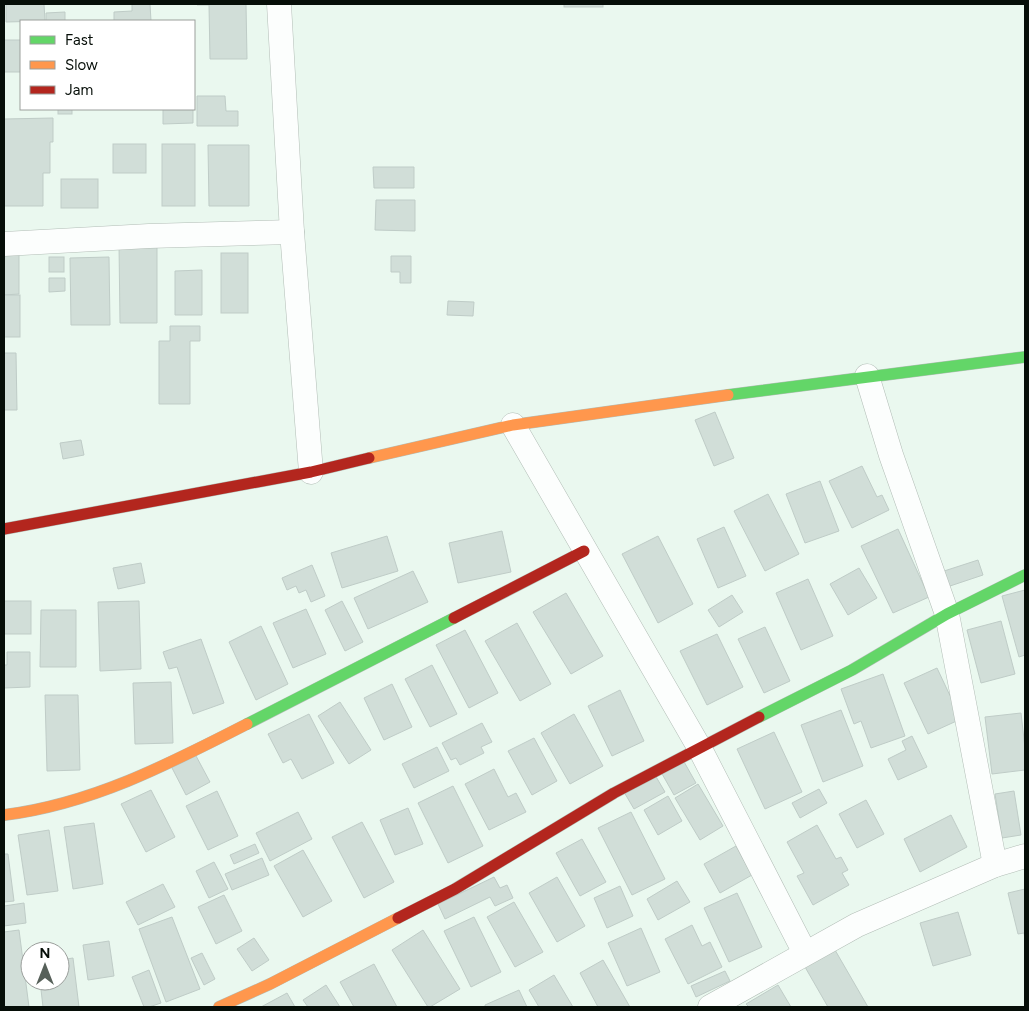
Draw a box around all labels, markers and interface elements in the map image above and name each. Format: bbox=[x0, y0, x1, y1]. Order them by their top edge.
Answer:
legend bbox=[20, 20, 195, 110]
text: Fast bbox=[65, 31, 94, 49]
text: Slow bbox=[65, 56, 98, 74]
text: Jam bbox=[65, 81, 93, 99]
north arrow bbox=[20, 941, 70, 991]
text: N bbox=[40, 945, 50, 962]

